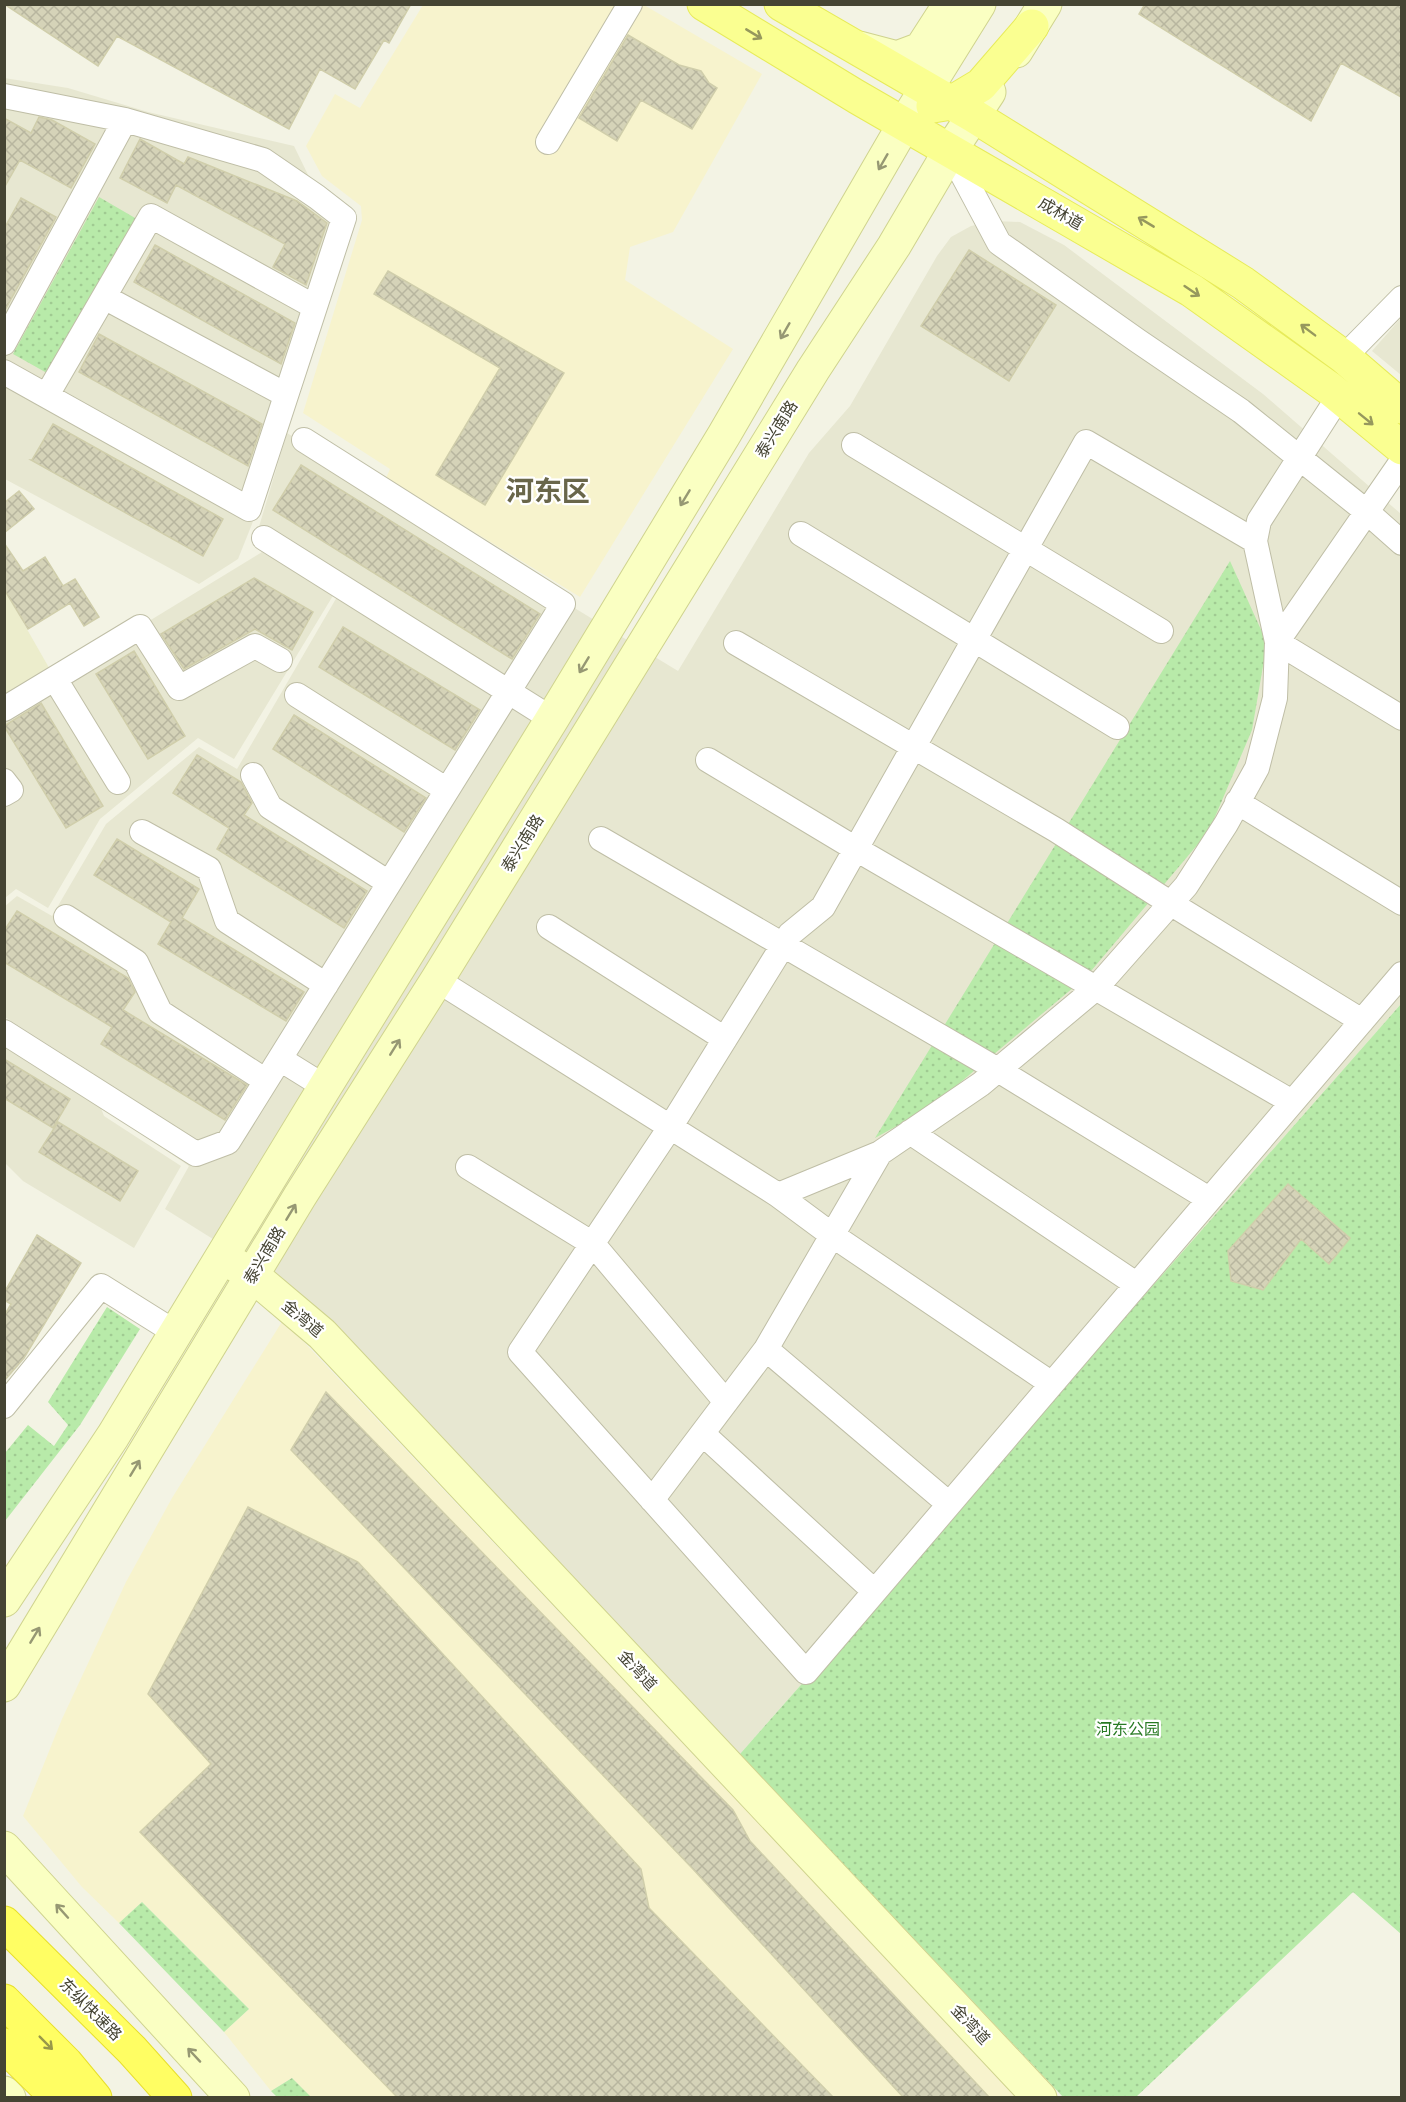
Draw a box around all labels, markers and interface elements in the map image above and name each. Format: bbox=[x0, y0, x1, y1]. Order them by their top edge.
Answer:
one-way arrow bbox=[745, 29, 762, 41]
one-way arrow bbox=[876, 153, 888, 170]
street label: 成林道 bbox=[1035, 193, 1086, 234]
one-way arrow bbox=[1138, 215, 1155, 227]
one-way arrow bbox=[1184, 285, 1201, 298]
one-way arrow bbox=[779, 322, 791, 339]
one-way arrow bbox=[1300, 323, 1316, 336]
street label: 泰兴南路 bbox=[751, 397, 801, 461]
one-way arrow bbox=[1358, 412, 1374, 425]
district label: 河东区 bbox=[506, 475, 590, 508]
one-way arrow bbox=[679, 489, 691, 506]
one-way arrow bbox=[578, 656, 590, 673]
street label: 泰兴南路 bbox=[497, 811, 547, 875]
one-way arrow bbox=[389, 1039, 401, 1056]
one-way arrow bbox=[285, 1204, 297, 1221]
street label: 泰兴南路 bbox=[240, 1223, 289, 1288]
street label: 金湾道 bbox=[278, 1296, 327, 1341]
one-way arrow bbox=[130, 1460, 142, 1477]
one-way arrow bbox=[29, 1627, 41, 1644]
street label: 金湾道 bbox=[614, 1646, 661, 1694]
park label: 河东公园 bbox=[1096, 1720, 1160, 1739]
one-way arrow bbox=[55, 1904, 69, 1919]
street label: 东纵快速路 bbox=[56, 1974, 126, 2044]
street label: 金湾道 bbox=[947, 2000, 994, 2048]
one-way arrow bbox=[38, 2035, 53, 2050]
one-way arrow bbox=[186, 2047, 201, 2062]

